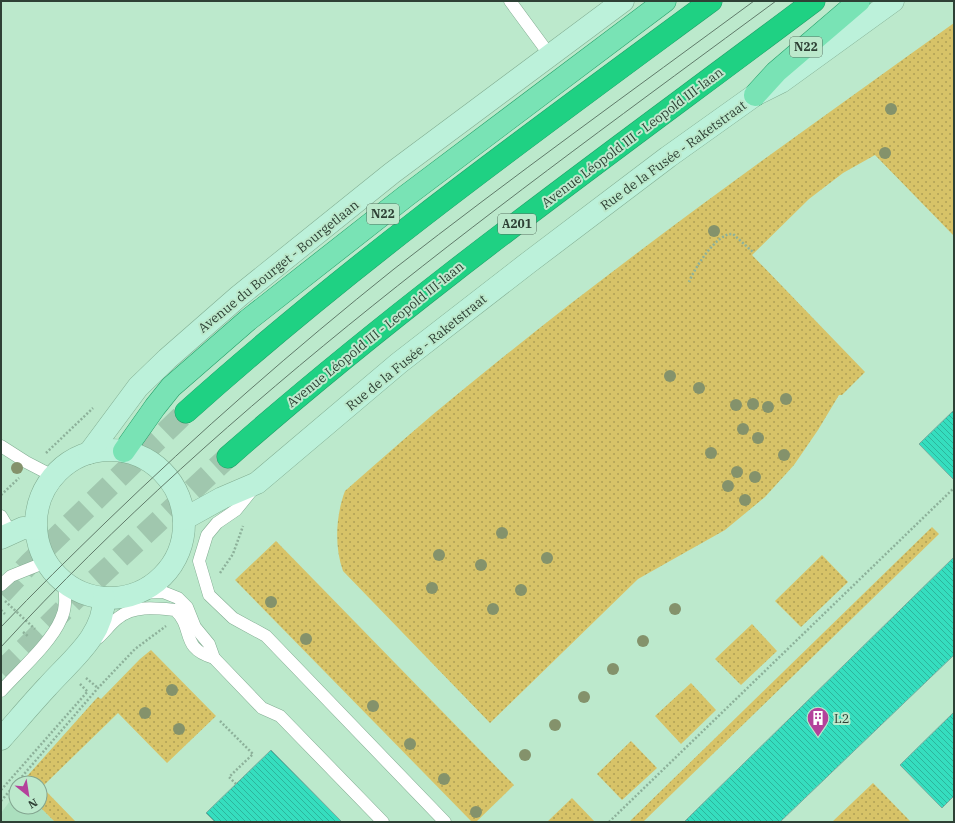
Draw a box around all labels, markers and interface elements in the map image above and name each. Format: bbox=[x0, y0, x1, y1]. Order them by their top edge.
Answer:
road number: N22 bbox=[790, 37, 822, 57]
street label: Avenue Léopold III - Leopold III-laan bbox=[538, 64, 726, 211]
street label: Rue de la Fusée - Raketstraat bbox=[597, 97, 750, 214]
street label: Avenue du Bourget - Bourgetlaan bbox=[194, 196, 362, 337]
road number: N22 bbox=[367, 204, 399, 224]
road number: A201 bbox=[498, 214, 536, 234]
street label: Avenue Léopold III - Leopold III-laan bbox=[283, 258, 467, 411]
street label: Rue de la Fusée - Raketstraat bbox=[343, 290, 490, 414]
building icon: L2 bbox=[805, 705, 831, 738]
place label: L2 bbox=[834, 710, 850, 727]
north arrow bbox=[8, 775, 48, 815]
text: N bbox=[25, 795, 40, 812]

